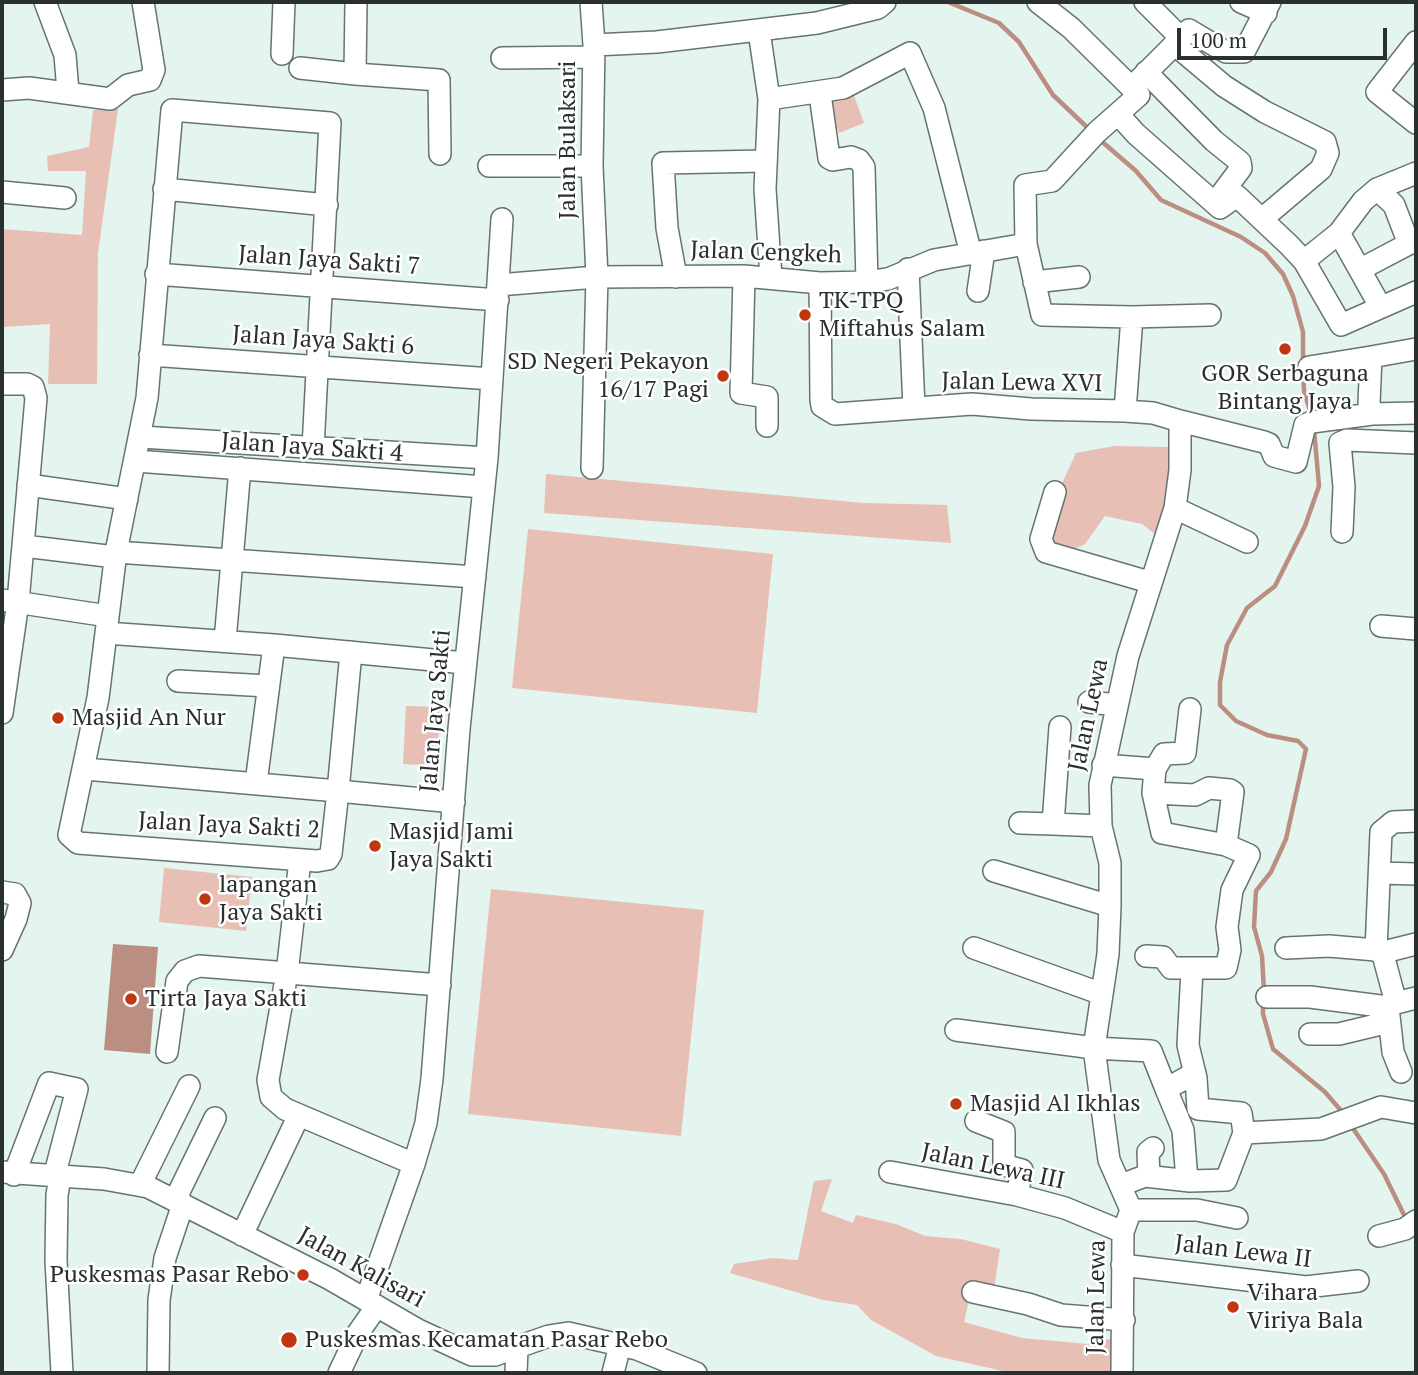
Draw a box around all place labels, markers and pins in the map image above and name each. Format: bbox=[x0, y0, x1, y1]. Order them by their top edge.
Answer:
place label: TK-TPQ Miftahus Salam bbox=[819, 287, 985, 343]
marker: TK-TPQ Miftahus Salam bbox=[797, 307, 813, 323]
marker: GOR Serbaguna Bintang Jaya bbox=[1277, 341, 1293, 357]
place label: SD Negeri Pekayon 16/17 Pagi bbox=[507, 348, 709, 404]
place label: GOR Serbaguna Bintang Jaya bbox=[1201, 360, 1369, 416]
marker: SD Negeri Pekayon 16/17 Pagi bbox=[715, 368, 731, 384]
place label: Masjid An Nur bbox=[72, 704, 226, 732]
marker: Masjid An Nur bbox=[50, 710, 66, 726]
place label: Masjid Jami Jaya Sakti bbox=[389, 818, 514, 874]
marker: Masjid Jami Jaya Sakti bbox=[367, 838, 383, 854]
place label: lapangan Jaya Sakti bbox=[219, 871, 323, 927]
marker: lapangan Jaya Sakti bbox=[197, 891, 213, 907]
place label: Tirta Jaya Sakti bbox=[145, 985, 307, 1013]
marker: Tirta Jaya Sakti bbox=[123, 991, 139, 1007]
place label: Masjid Al Ikhlas bbox=[970, 1090, 1141, 1118]
marker: Masjid Al Ikhlas bbox=[948, 1096, 964, 1112]
place label: Puskesmas Pasar Rebo bbox=[50, 1261, 289, 1289]
marker: Puskesmas Pasar Rebo bbox=[295, 1267, 311, 1283]
place label: Vihara Viriya Bala bbox=[1247, 1279, 1363, 1335]
marker: Vihara Viriya Bala bbox=[1225, 1299, 1241, 1315]
place label: Puskesmas Kecamatan Pasar Rebo bbox=[305, 1326, 668, 1354]
marker: Puskesmas Kecamatan Pasar Rebo bbox=[279, 1330, 299, 1350]

